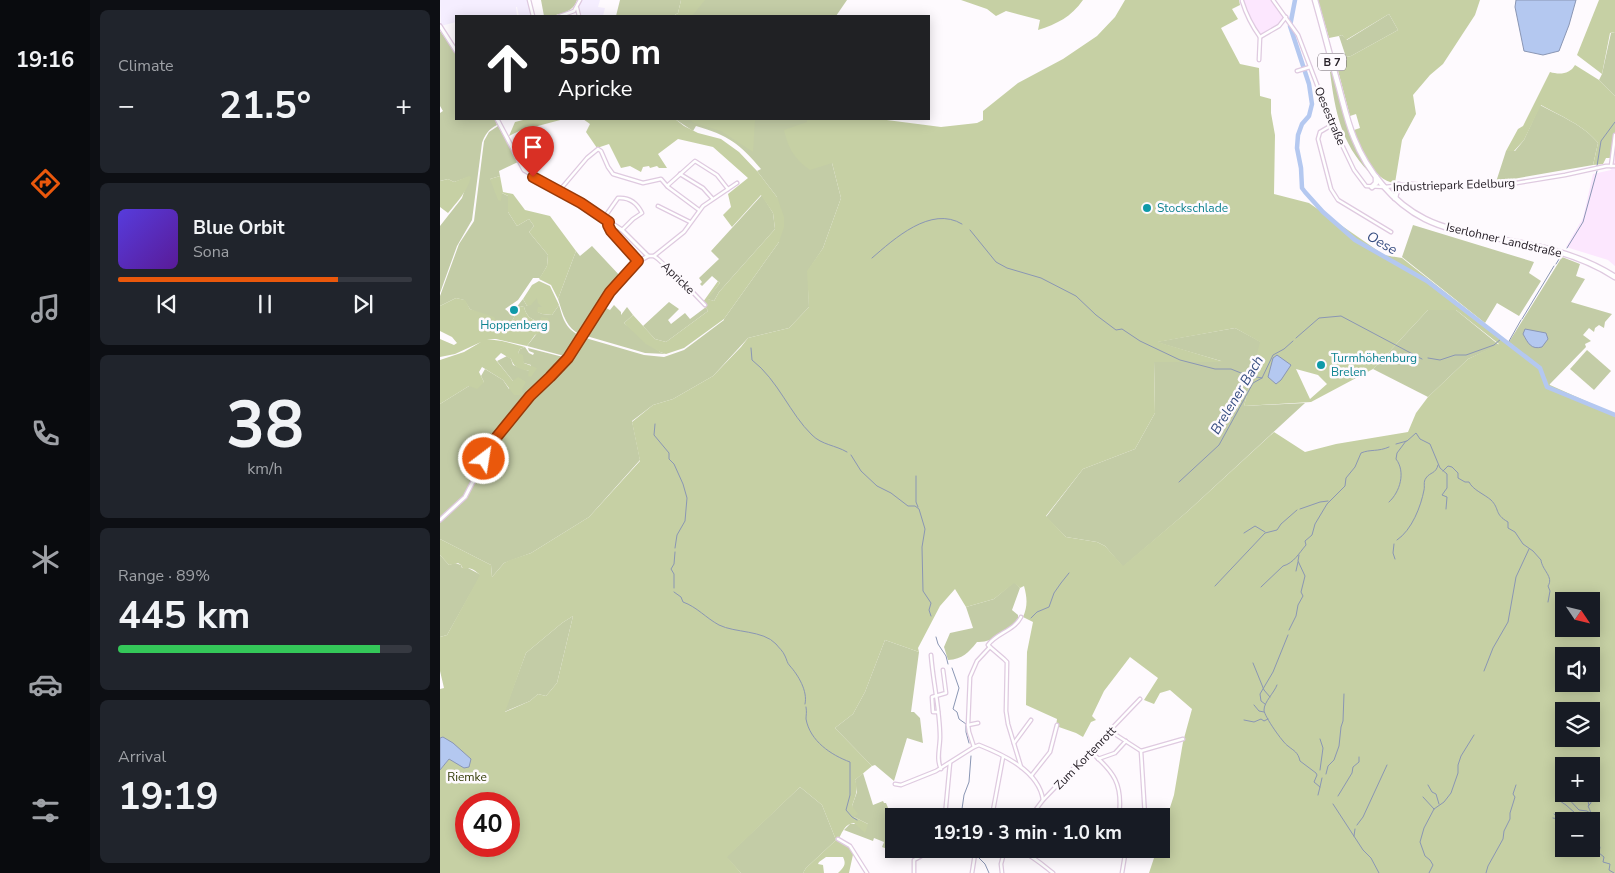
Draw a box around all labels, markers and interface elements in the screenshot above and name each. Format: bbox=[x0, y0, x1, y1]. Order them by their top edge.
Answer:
text: 550 m bbox=[558, 29, 661, 76]
icon: ahead bbox=[475, 35, 540, 100]
text: 19:16 bbox=[16, 45, 74, 75]
road number: B 7 bbox=[1318, 54, 1346, 70]
text: Climate bbox=[118, 55, 173, 77]
text: Apricke bbox=[558, 74, 632, 104]
text: 21.5° bbox=[219, 80, 311, 131]
street label: Oesestraße bbox=[1311, 84, 1349, 148]
text: − bbox=[118, 87, 135, 125]
text: + bbox=[395, 87, 412, 125]
pin bbox=[512, 126, 554, 177]
icon: arrive bbox=[519, 133, 547, 161]
icon: directions bbox=[28, 166, 63, 201]
street label: Industriepark Edelburg bbox=[1392, 175, 1516, 195]
place label: Stockschlade bbox=[1157, 200, 1228, 216]
marker: Stockschlade bbox=[1141, 202, 1153, 214]
text: Blue Orbit bbox=[193, 215, 284, 241]
street label: Iserlohner Landstraße bbox=[1445, 219, 1563, 261]
water label: Oese bbox=[1363, 227, 1401, 260]
text: Sona bbox=[193, 241, 229, 263]
street label: Apricke bbox=[658, 258, 698, 298]
icon: previous bbox=[153, 290, 181, 318]
icon: pause bbox=[251, 290, 279, 318]
icon: next bbox=[349, 290, 377, 318]
icon: music bbox=[28, 291, 63, 326]
marker: Hoppenberg bbox=[508, 304, 520, 316]
place label: Hoppenberg bbox=[480, 317, 548, 333]
place label: Turmhöhenburg Brelen bbox=[1331, 350, 1417, 380]
water label: Brelener Bach bbox=[1206, 352, 1268, 438]
marker: Turmhöhenburg Brelen bbox=[1315, 359, 1327, 371]
text: 38 bbox=[226, 381, 304, 470]
icon: phone bbox=[28, 416, 63, 451]
position arrow bbox=[457, 432, 509, 484]
text: km/h bbox=[247, 458, 283, 480]
icon: climate bbox=[28, 542, 63, 577]
text: Range · 89% bbox=[118, 565, 210, 587]
text: 445 km bbox=[118, 590, 250, 641]
north arrow bbox=[1555, 592, 1600, 638]
map controls bbox=[1555, 592, 1600, 857]
button: sound bbox=[1555, 647, 1600, 692]
icon: car bbox=[28, 667, 63, 702]
button: layers bbox=[1555, 702, 1600, 747]
street label: Zum Kortenrott bbox=[1051, 722, 1120, 793]
text: Arrival bbox=[118, 746, 166, 768]
button: + bbox=[1555, 757, 1600, 802]
park label: Riemke bbox=[447, 769, 487, 785]
text: 19:19 bbox=[118, 771, 219, 822]
speed limit sign: 40 bbox=[455, 792, 520, 857]
icon: filters bbox=[28, 793, 63, 828]
button: − bbox=[1555, 812, 1600, 857]
text: 19:19 · 3 min · 1.0 km bbox=[933, 820, 1122, 846]

